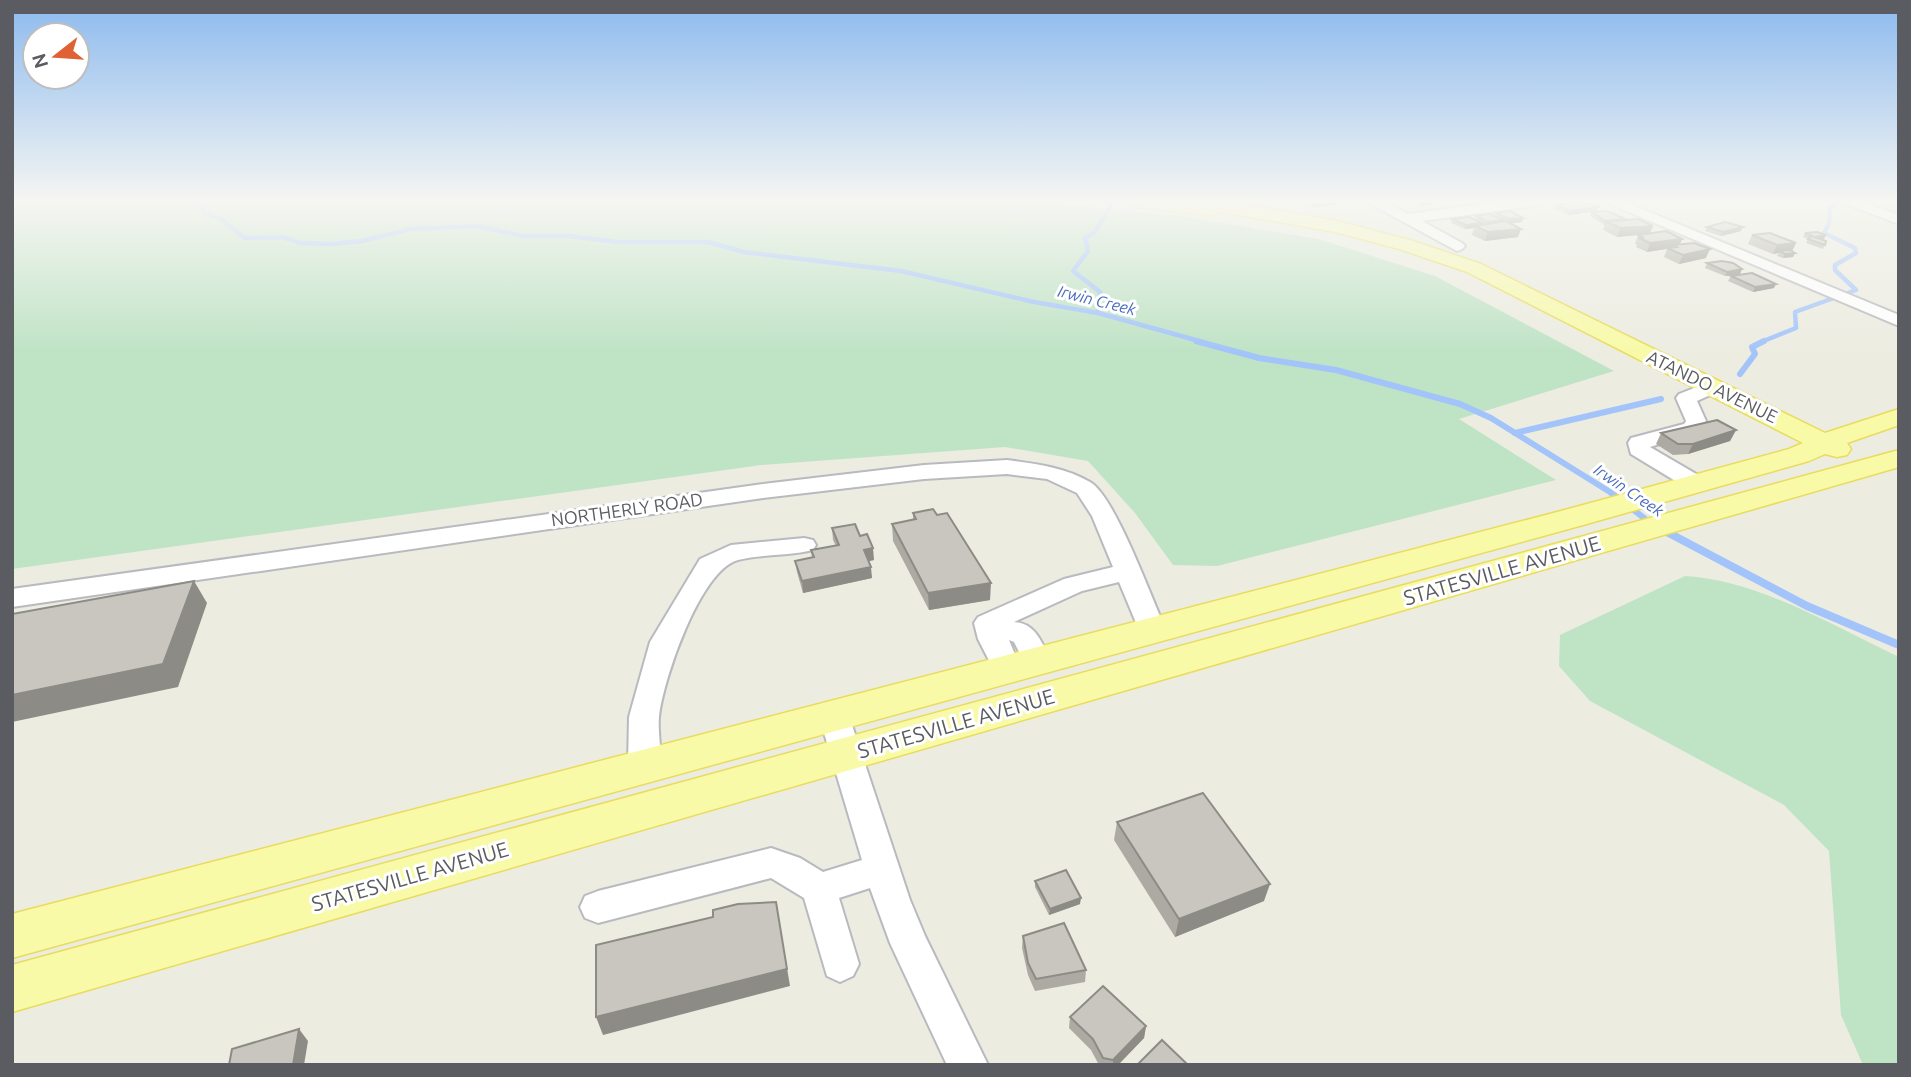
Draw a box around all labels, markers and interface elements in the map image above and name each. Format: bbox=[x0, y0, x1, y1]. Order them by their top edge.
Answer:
north arrow bbox=[21, 21, 91, 91]
text: N bbox=[27, 51, 52, 71]
water label: Irwin Creek bbox=[1056, 282, 1139, 319]
street label: ATANDO AVENUE bbox=[1644, 346, 1781, 426]
water label: Irwin Creek bbox=[1591, 460, 1668, 520]
street label: NORTHERLY ROAD bbox=[550, 488, 704, 530]
street label: STATESVILLE AVENUE bbox=[1400, 530, 1603, 610]
street label: STATESVILLE AVENUE bbox=[854, 683, 1057, 763]
street label: STATESVILLE AVENUE bbox=[308, 836, 511, 916]

